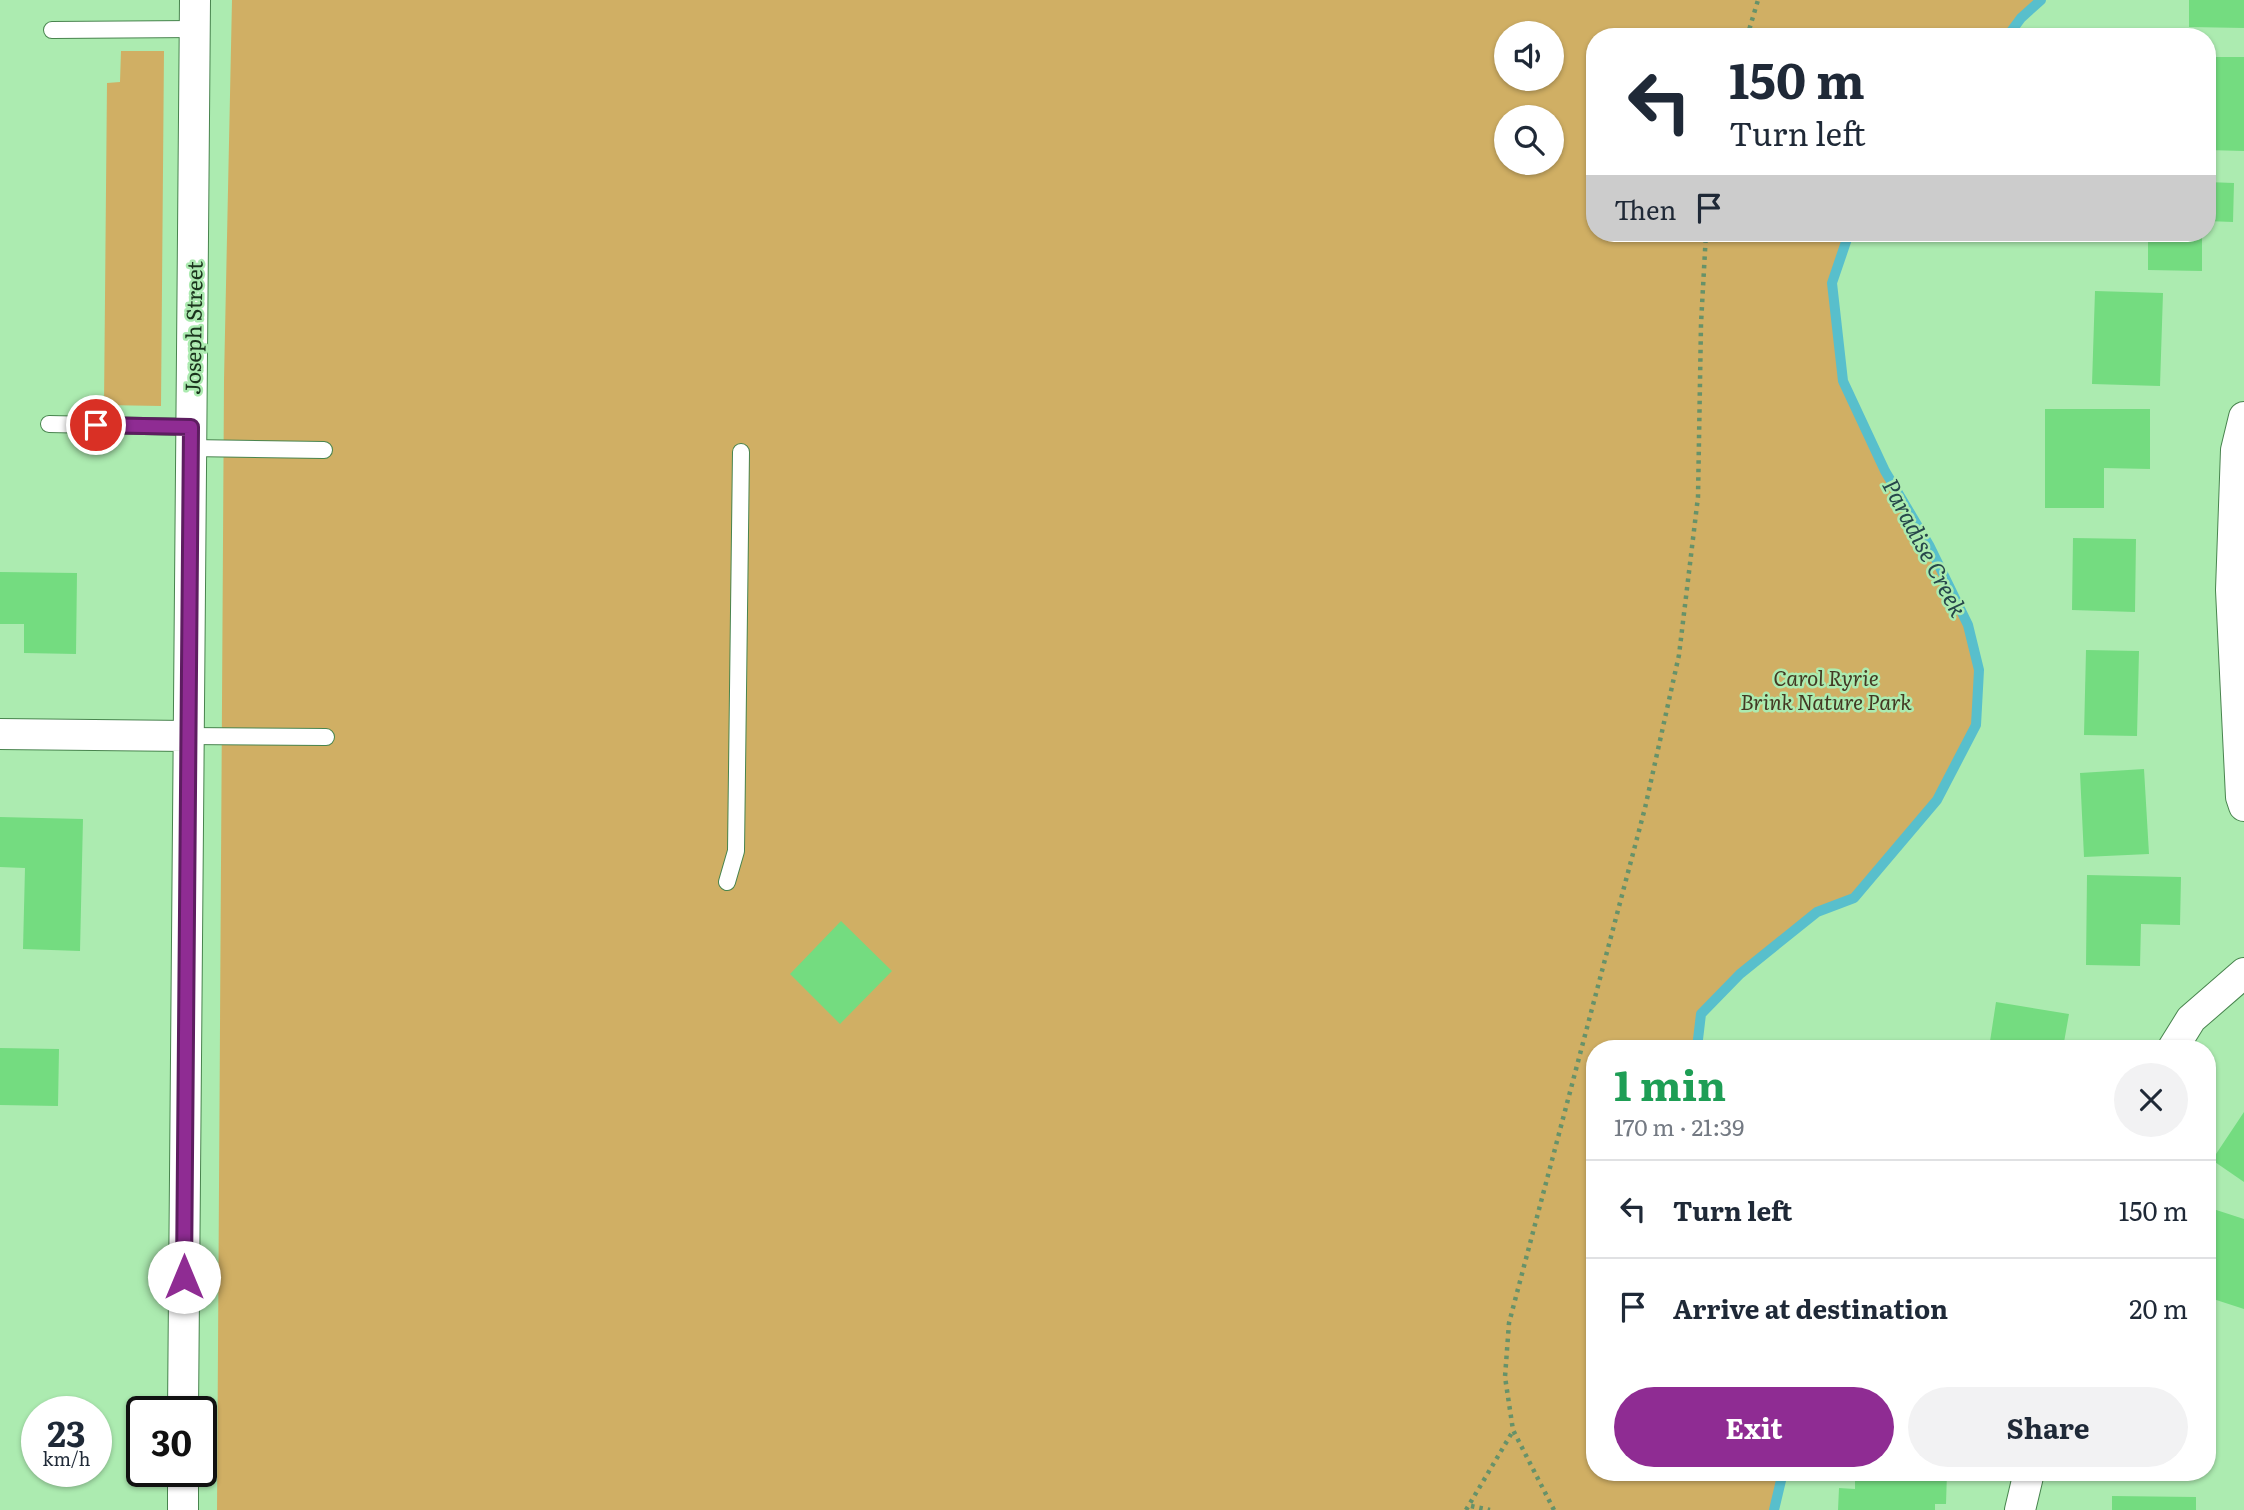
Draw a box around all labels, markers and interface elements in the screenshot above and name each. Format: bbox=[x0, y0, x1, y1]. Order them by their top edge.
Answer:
map controls bbox=[1494, 21, 1564, 175]
button: sound bbox=[1494, 21, 1564, 91]
text: 150 m bbox=[1729, 41, 1865, 114]
icon: left bbox=[1614, 56, 1705, 147]
button: search bbox=[1494, 105, 1564, 175]
text: Turn left bbox=[1729, 108, 1866, 156]
text: Then bbox=[1614, 189, 1676, 228]
icon: arrive bbox=[1690, 189, 1728, 227]
street label: Joseph Street bbox=[175, 260, 209, 395]
pin bbox=[66, 395, 126, 455]
icon: arrive bbox=[77, 406, 115, 444]
water label: Paradise Creek bbox=[1875, 472, 1977, 622]
park label: Carol Ryrie Brink Nature Park bbox=[1740, 661, 1912, 716]
text: 1 min bbox=[1614, 1052, 1726, 1114]
button: close bbox=[2114, 1063, 2188, 1137]
text: 170 m · 21:39 bbox=[1614, 1109, 1744, 1143]
icon: left bbox=[1614, 1190, 1652, 1228]
text: Turn left bbox=[1673, 1190, 1792, 1229]
text: 150 m bbox=[2119, 1190, 2188, 1229]
position arrow bbox=[147, 1240, 221, 1314]
icon: arrive bbox=[1614, 1288, 1652, 1326]
text: Arrive at destination bbox=[1673, 1288, 1948, 1327]
text: 20 m bbox=[2129, 1288, 2188, 1327]
button: Exit bbox=[1614, 1387, 1894, 1467]
button: Share bbox=[1908, 1387, 2188, 1467]
speed limit sign: 30 bbox=[126, 1396, 217, 1487]
text: 23 bbox=[47, 1406, 86, 1458]
text: km/h bbox=[43, 1445, 90, 1472]

